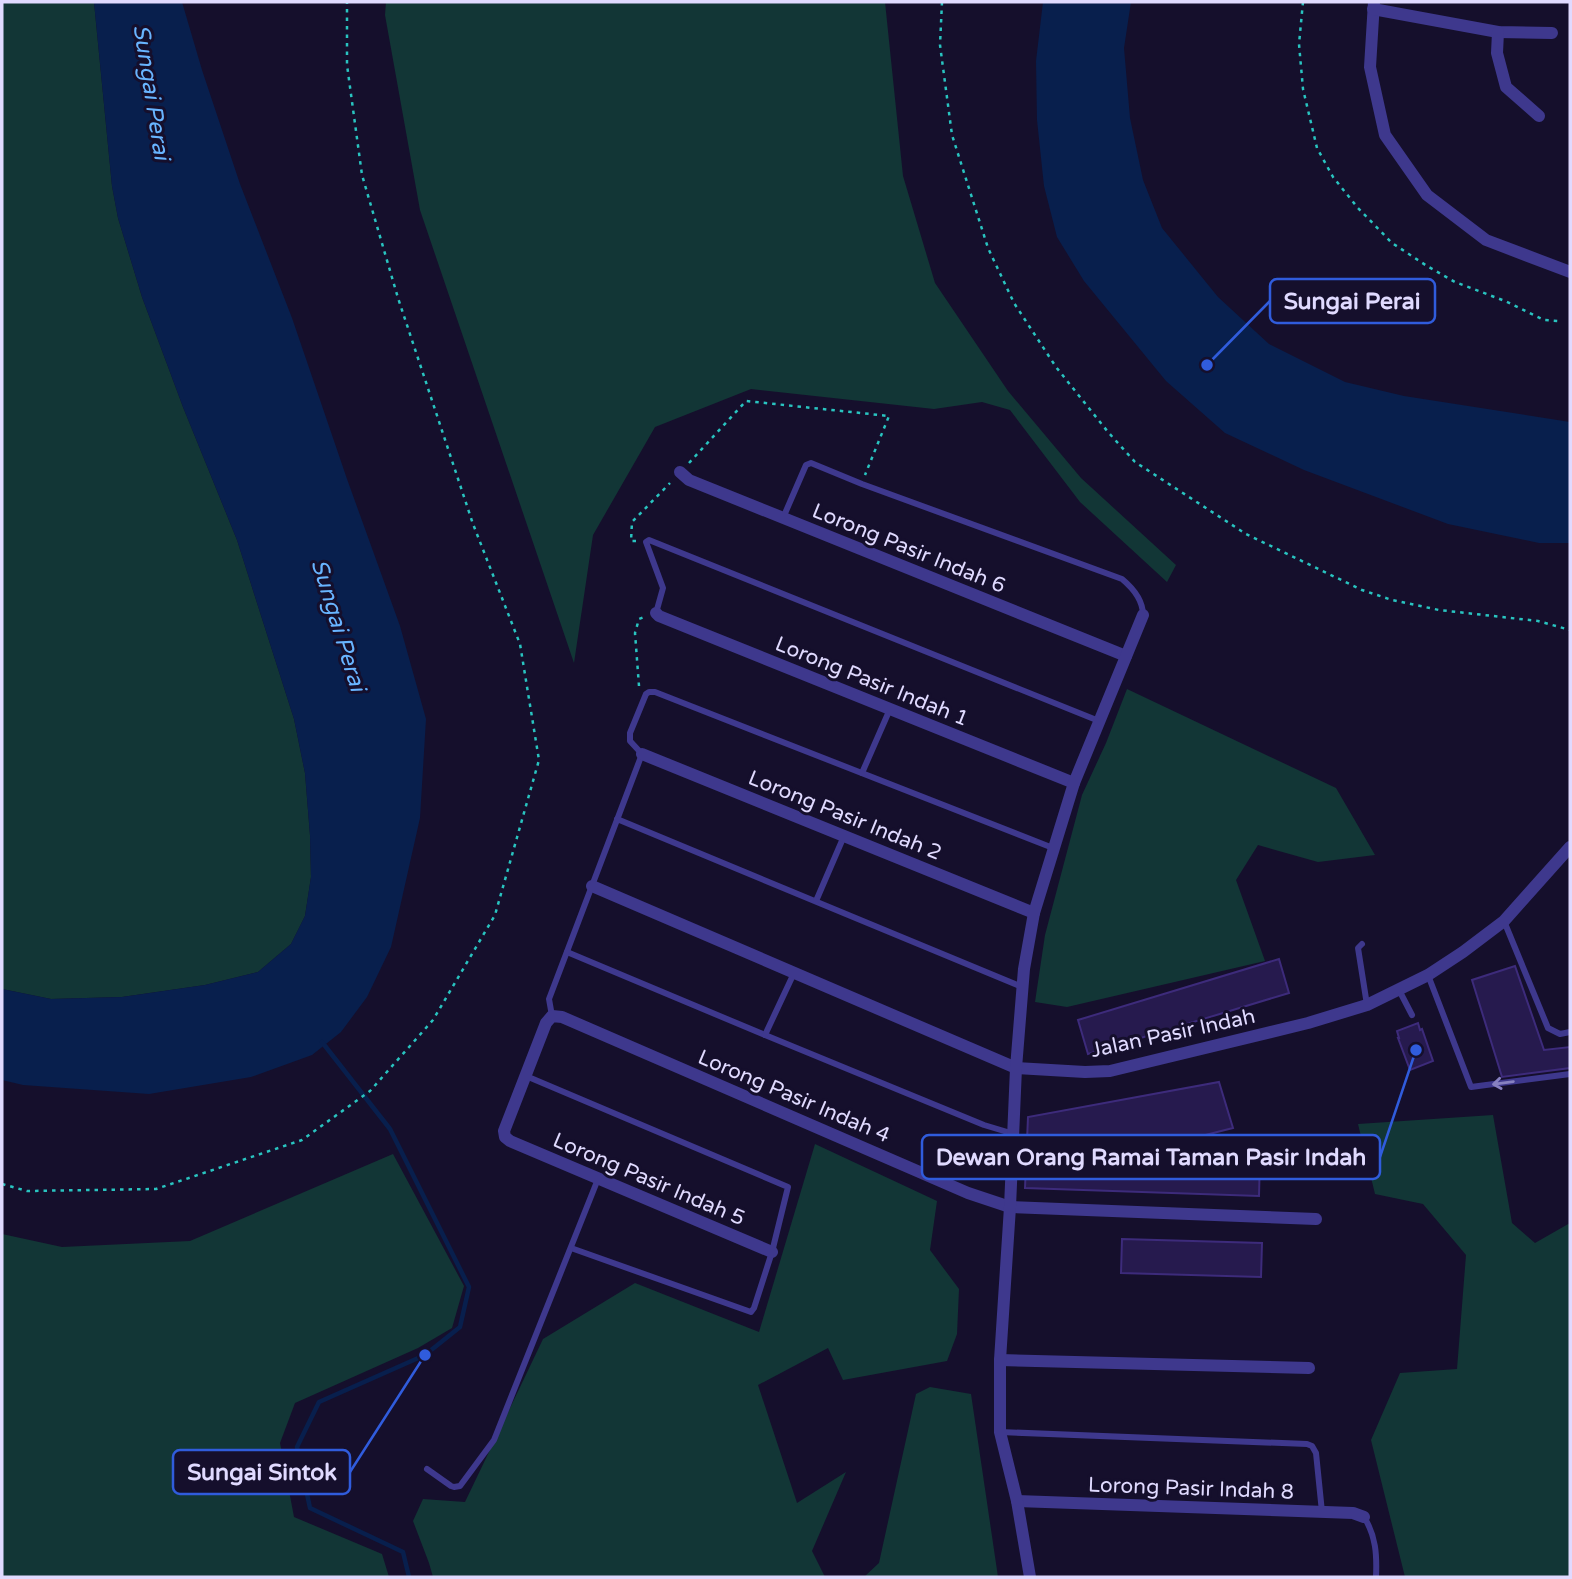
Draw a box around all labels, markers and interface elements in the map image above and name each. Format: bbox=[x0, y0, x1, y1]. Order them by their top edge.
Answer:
water label: Sungai Perai bbox=[126, 22, 176, 165]
callout: Sungai Perai bbox=[1270, 279, 1435, 323]
text: Sungai Perai bbox=[1284, 288, 1420, 316]
street label: Lorong Pasir Indah 6 bbox=[809, 498, 1009, 599]
water label: Sungai Perai bbox=[305, 556, 372, 698]
street label: Lorong Pasir Indah 1 bbox=[772, 631, 972, 732]
street label: Lorong Pasir Indah 2 bbox=[745, 765, 945, 866]
street label: Jalan Pasir Indah bbox=[1089, 1004, 1258, 1063]
street label: Lorong Pasir Indah 4 bbox=[694, 1045, 894, 1148]
one-way arrow bbox=[1492, 1077, 1514, 1090]
street label: Lorong Pasir Indah 5 bbox=[549, 1128, 749, 1231]
callout: Dewan Orang Ramai Taman Pasir Indah bbox=[922, 1135, 1380, 1179]
text: Dewan Orang Ramai Taman Pasir Indah bbox=[936, 1144, 1366, 1172]
callout: Sungai Sintok bbox=[173, 1450, 350, 1494]
text: Sungai Sintok bbox=[187, 1459, 337, 1487]
street label: Lorong Pasir Indah 8 bbox=[1088, 1472, 1294, 1505]

